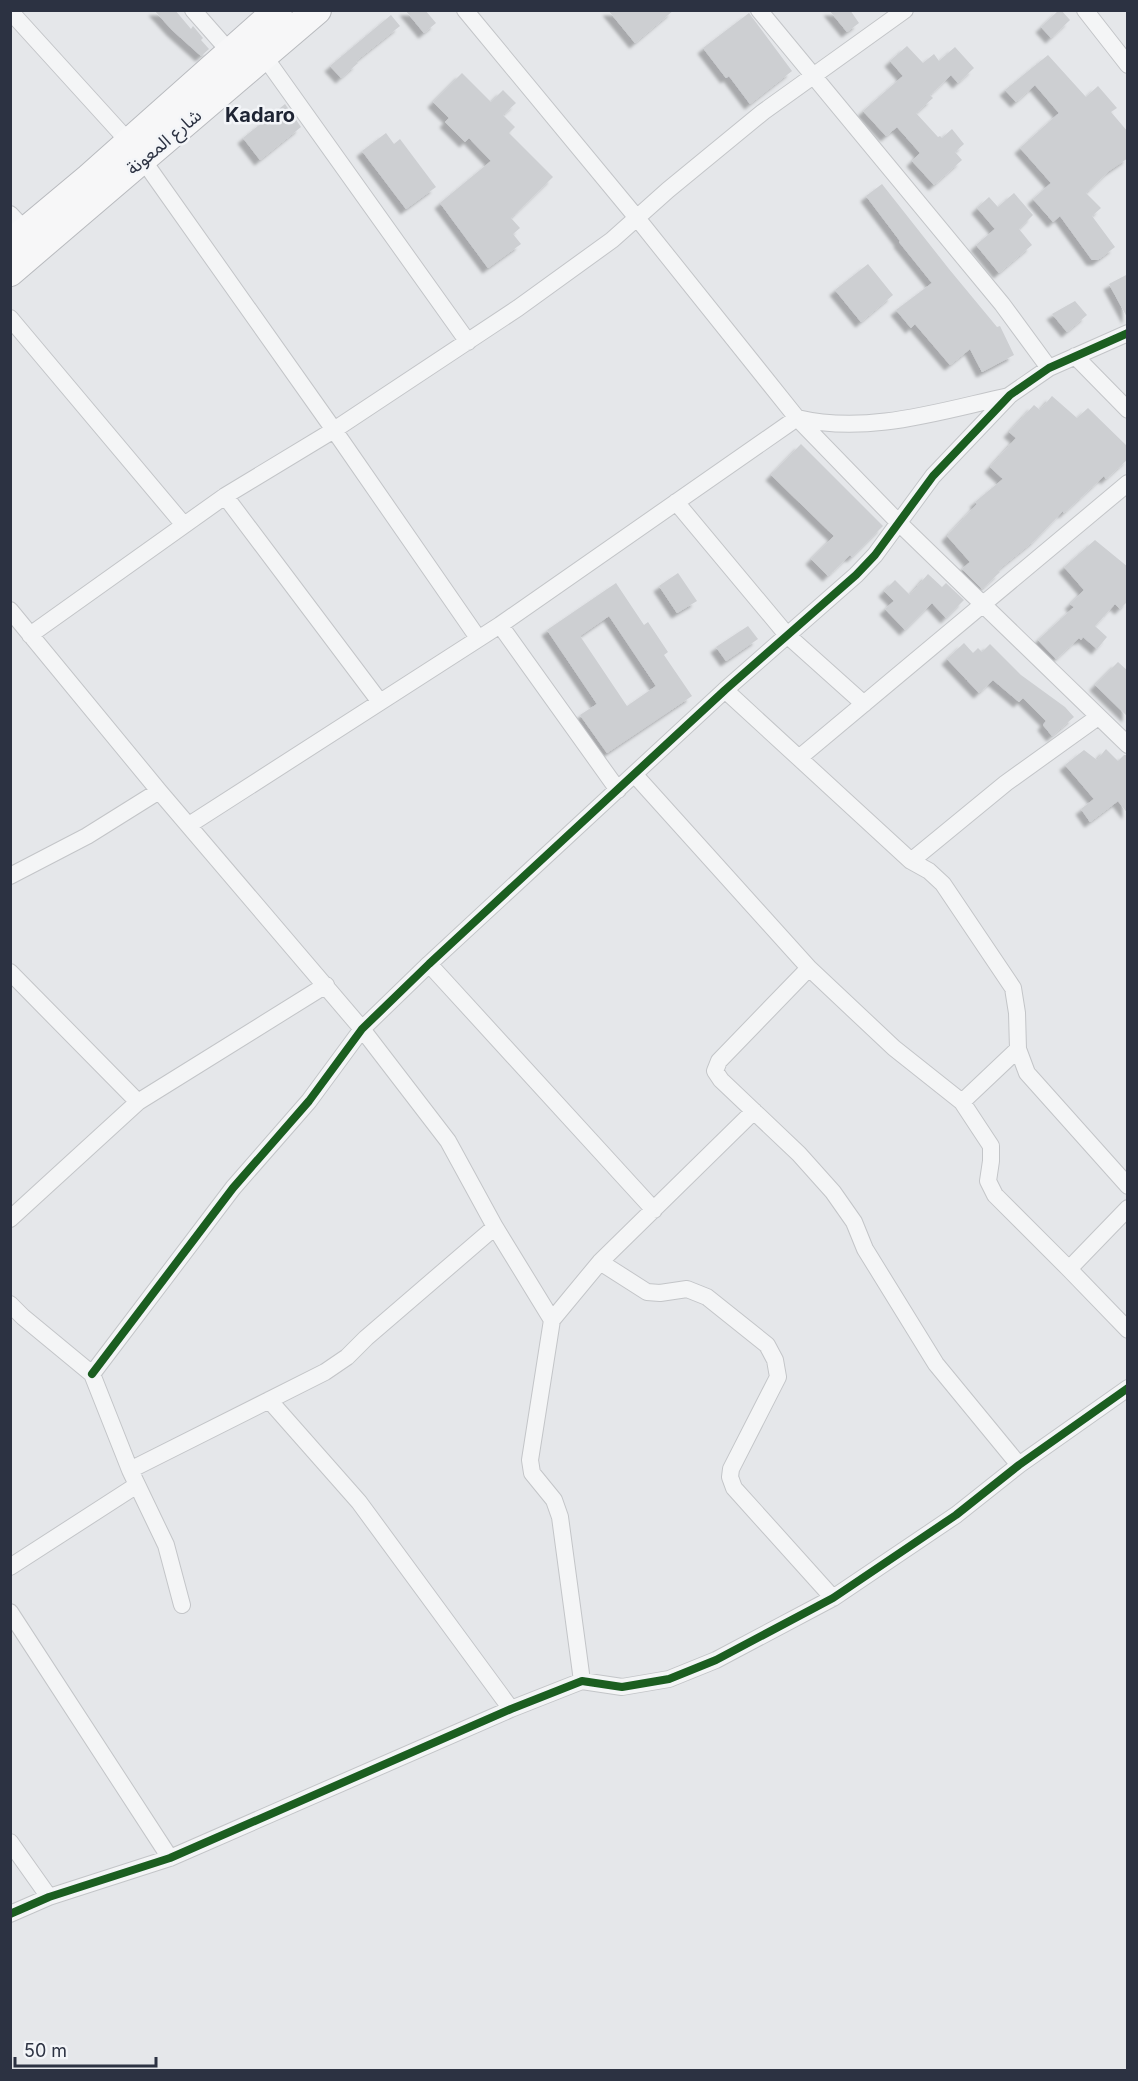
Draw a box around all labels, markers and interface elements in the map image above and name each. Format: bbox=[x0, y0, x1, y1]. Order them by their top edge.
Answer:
district label: Kadaro bbox=[225, 103, 295, 127]
street label: شارع المعونة bbox=[122, 104, 208, 182]
scale bar bbox=[15, 2030, 156, 2068]
text: 50 m bbox=[24, 2040, 67, 2061]

